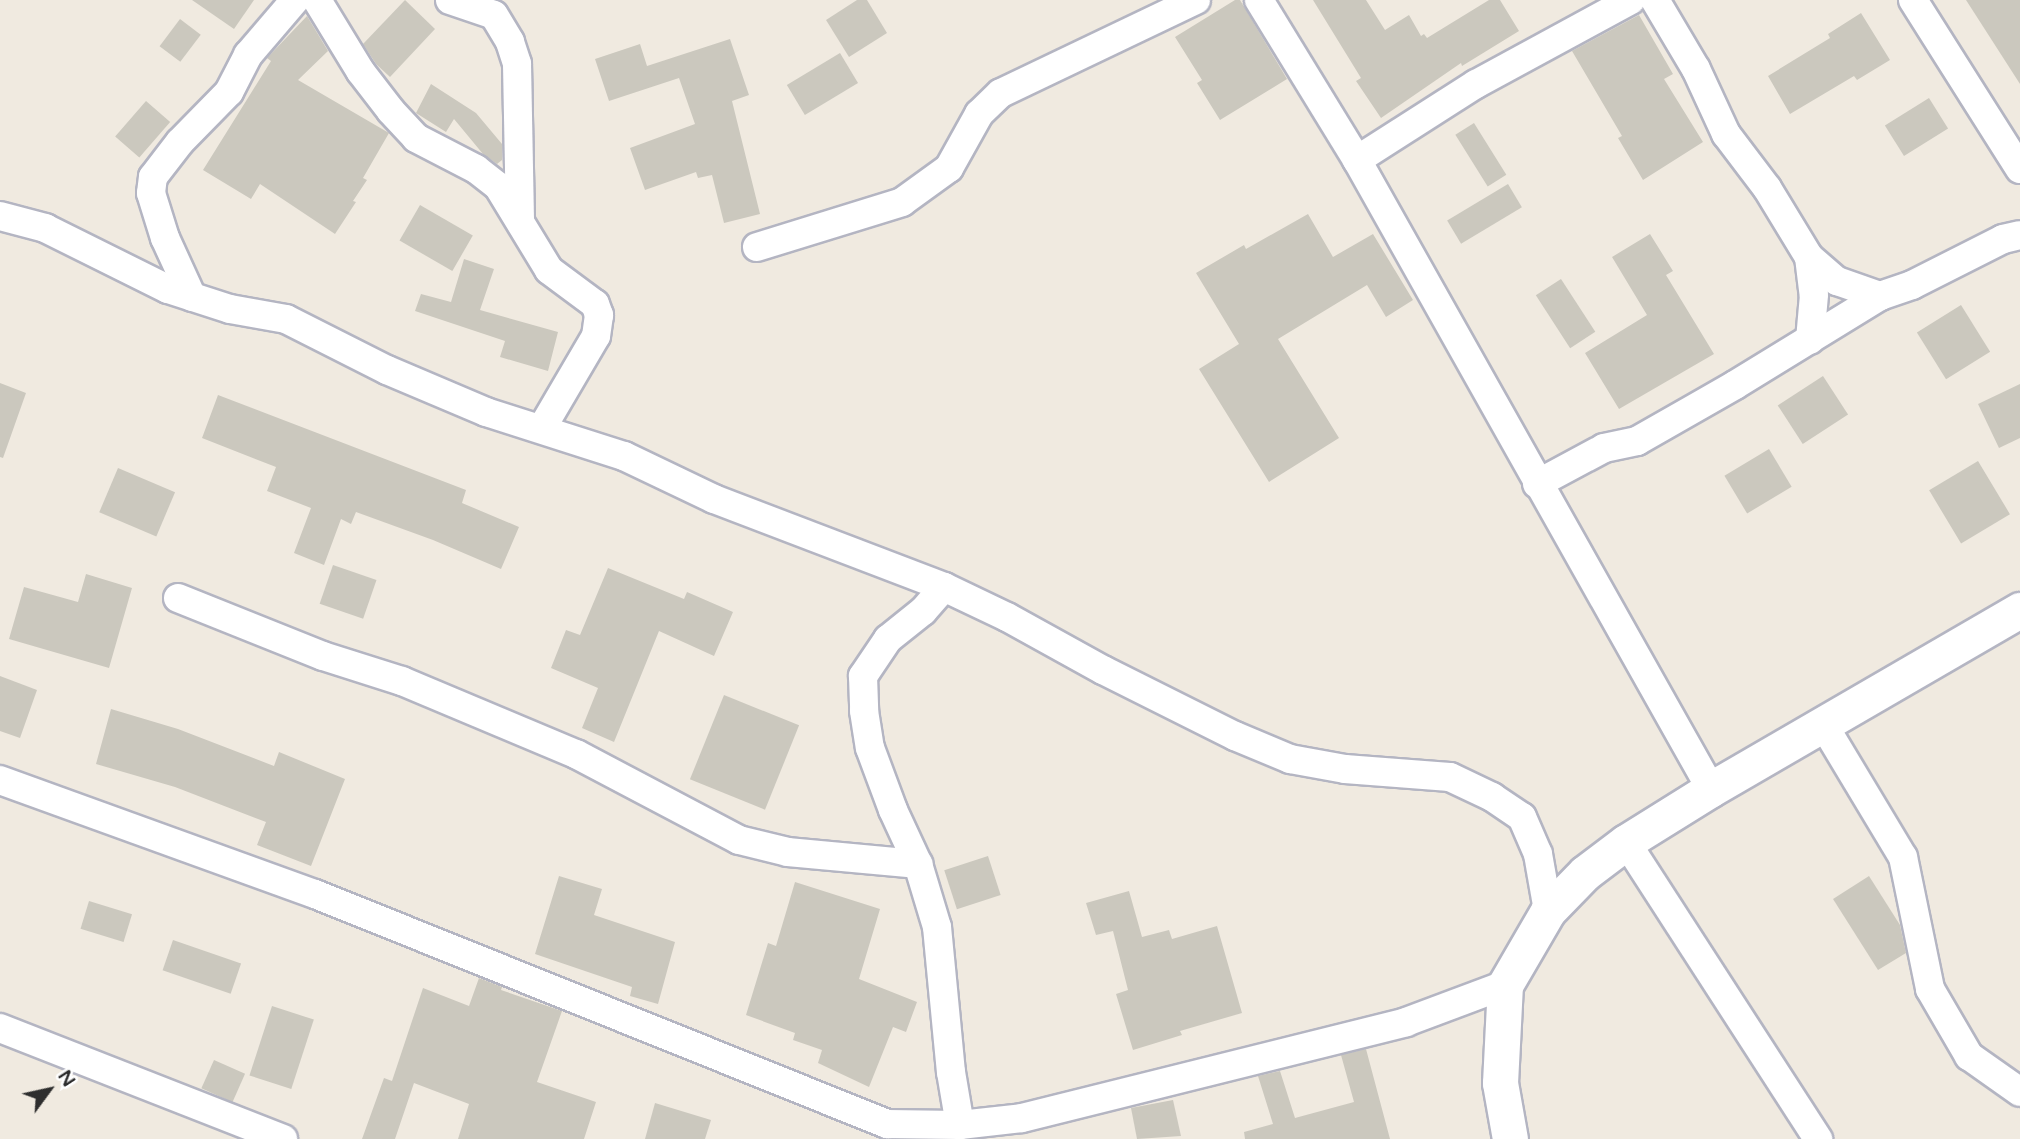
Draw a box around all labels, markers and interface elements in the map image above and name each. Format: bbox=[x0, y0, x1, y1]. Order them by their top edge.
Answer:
north arrow bbox=[14, 1055, 84, 1125]
text: N bbox=[53, 1066, 80, 1091]

